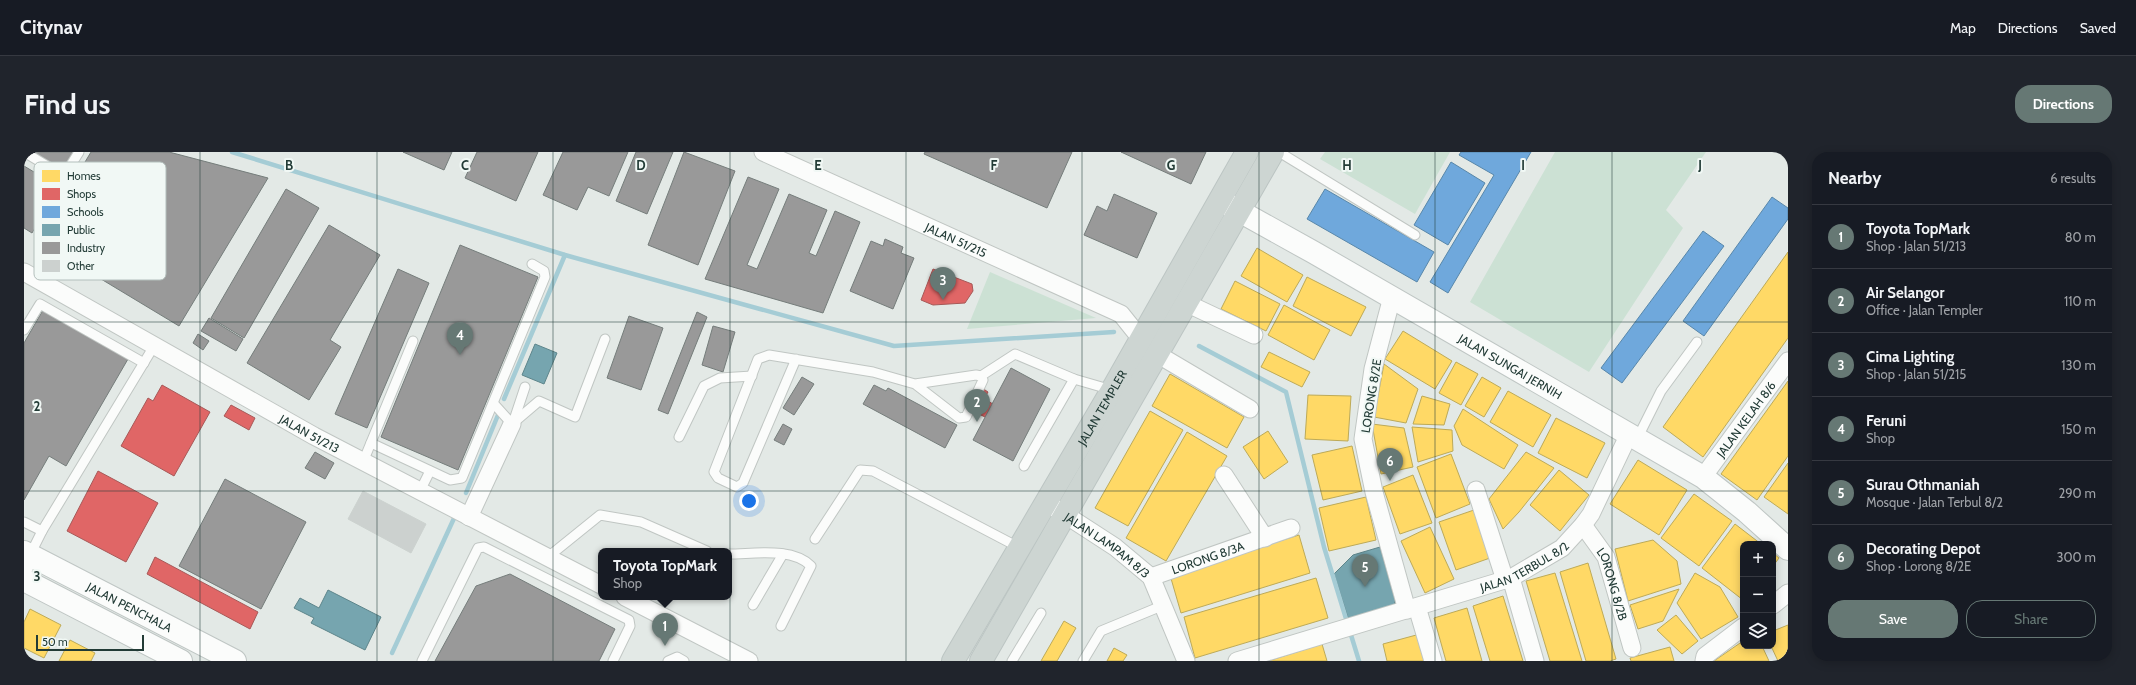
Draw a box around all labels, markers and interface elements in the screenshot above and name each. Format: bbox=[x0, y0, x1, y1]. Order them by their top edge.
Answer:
text: Citynav bbox=[20, 16, 82, 39]
text: Map bbox=[1950, 19, 1976, 37]
text: Directions bbox=[1998, 19, 2058, 37]
text: Saved bbox=[2080, 19, 2116, 37]
button: Directions bbox=[2015, 85, 2112, 123]
text: Find us bbox=[24, 87, 110, 121]
text: B bbox=[285, 157, 293, 173]
text: C bbox=[461, 157, 469, 173]
text: D bbox=[636, 157, 646, 173]
text: E bbox=[814, 157, 822, 173]
text: F bbox=[991, 157, 998, 173]
text: G bbox=[1167, 157, 1176, 173]
text: H bbox=[1342, 157, 1352, 173]
text: I bbox=[1521, 157, 1525, 173]
text: J bbox=[1697, 157, 1702, 173]
legend bbox=[34, 162, 166, 280]
text: Nearby bbox=[1828, 168, 1881, 188]
text: Homes bbox=[67, 169, 101, 183]
text: 6 results bbox=[2050, 170, 2096, 186]
text: Shops bbox=[67, 187, 96, 201]
text: Schools bbox=[67, 205, 104, 219]
street label: JALAN 51/215 bbox=[922, 219, 989, 260]
text: Toyota TopMark bbox=[1866, 220, 1970, 238]
text: Public bbox=[67, 223, 95, 237]
text: 1 bbox=[1839, 229, 1843, 245]
text: 80 m bbox=[2065, 229, 2096, 245]
text: Shop · Jalan 51/213 bbox=[1866, 238, 1966, 254]
text: Industry bbox=[67, 241, 105, 255]
text: Other bbox=[67, 259, 95, 273]
pin: 3 bbox=[930, 267, 956, 300]
text: Air Selangor bbox=[1866, 284, 1944, 302]
text: 2 bbox=[1838, 293, 1844, 309]
text: 110 m bbox=[2064, 293, 2096, 309]
text: Office · Jalan Templer bbox=[1866, 302, 1983, 318]
pin: 4 bbox=[447, 322, 473, 355]
street label: JALAN SUNGAI JERNIH bbox=[1455, 330, 1565, 402]
text: Cima Lighting bbox=[1866, 348, 1954, 366]
text: 3 bbox=[1837, 357, 1845, 373]
text: 130 m bbox=[2061, 357, 2096, 373]
street label: LORONG 8/2E bbox=[1358, 358, 1384, 434]
street label: JALAN TEMPLER bbox=[1073, 366, 1130, 449]
text: Shop · Jalan 51/215 bbox=[1866, 366, 1966, 382]
street label: JALAN KELAH 8/6 bbox=[1712, 378, 1779, 461]
pin: 2 bbox=[964, 389, 990, 422]
text: 2 bbox=[34, 398, 41, 414]
street label: JALAN 51/213 bbox=[276, 410, 342, 456]
text: Feruni bbox=[1866, 412, 1906, 430]
text: 4 bbox=[1837, 421, 1845, 437]
text: 150 m bbox=[2061, 421, 2096, 437]
text: Shop bbox=[1866, 430, 1895, 446]
pin: 6 bbox=[1377, 448, 1403, 481]
text: Surau Othmaniah bbox=[1866, 476, 1980, 494]
text: 5 bbox=[1838, 485, 1844, 501]
text: 290 m bbox=[2058, 485, 2096, 501]
your location bbox=[739, 491, 759, 511]
text: Mosque · Jalan Terbul 8/2 bbox=[1866, 494, 2003, 510]
street label: JALAN LAMPAM 8/3 bbox=[1061, 508, 1153, 581]
street label: LORONG 8/3A bbox=[1169, 537, 1246, 577]
street label: JALAN TERBUL 8/2 bbox=[1477, 538, 1572, 595]
text: Decorating Depot bbox=[1866, 540, 1981, 558]
map controls bbox=[1740, 541, 1776, 649]
button: + bbox=[1740, 541, 1776, 577]
street label: LORONG 8/2B bbox=[1594, 544, 1631, 622]
popup bbox=[598, 548, 732, 600]
text: 6 bbox=[1837, 549, 1845, 565]
text: 300 m bbox=[2056, 549, 2096, 565]
pin: 5 bbox=[1352, 554, 1378, 587]
text: Toyota TopMark bbox=[613, 557, 717, 575]
text: Shop · Lorong 8/2E bbox=[1866, 558, 1971, 574]
text: 3 bbox=[33, 568, 41, 584]
text: Shop bbox=[613, 575, 642, 591]
button: − bbox=[1740, 577, 1776, 613]
street label: JALAN PENCHALA bbox=[84, 578, 175, 635]
button: Save bbox=[1828, 600, 1958, 638]
button: Share bbox=[1966, 600, 2096, 638]
pin: 1 bbox=[652, 613, 678, 646]
button: layers bbox=[1740, 613, 1776, 649]
scale bar bbox=[36, 633, 144, 652]
text: 50 m bbox=[42, 635, 68, 649]

